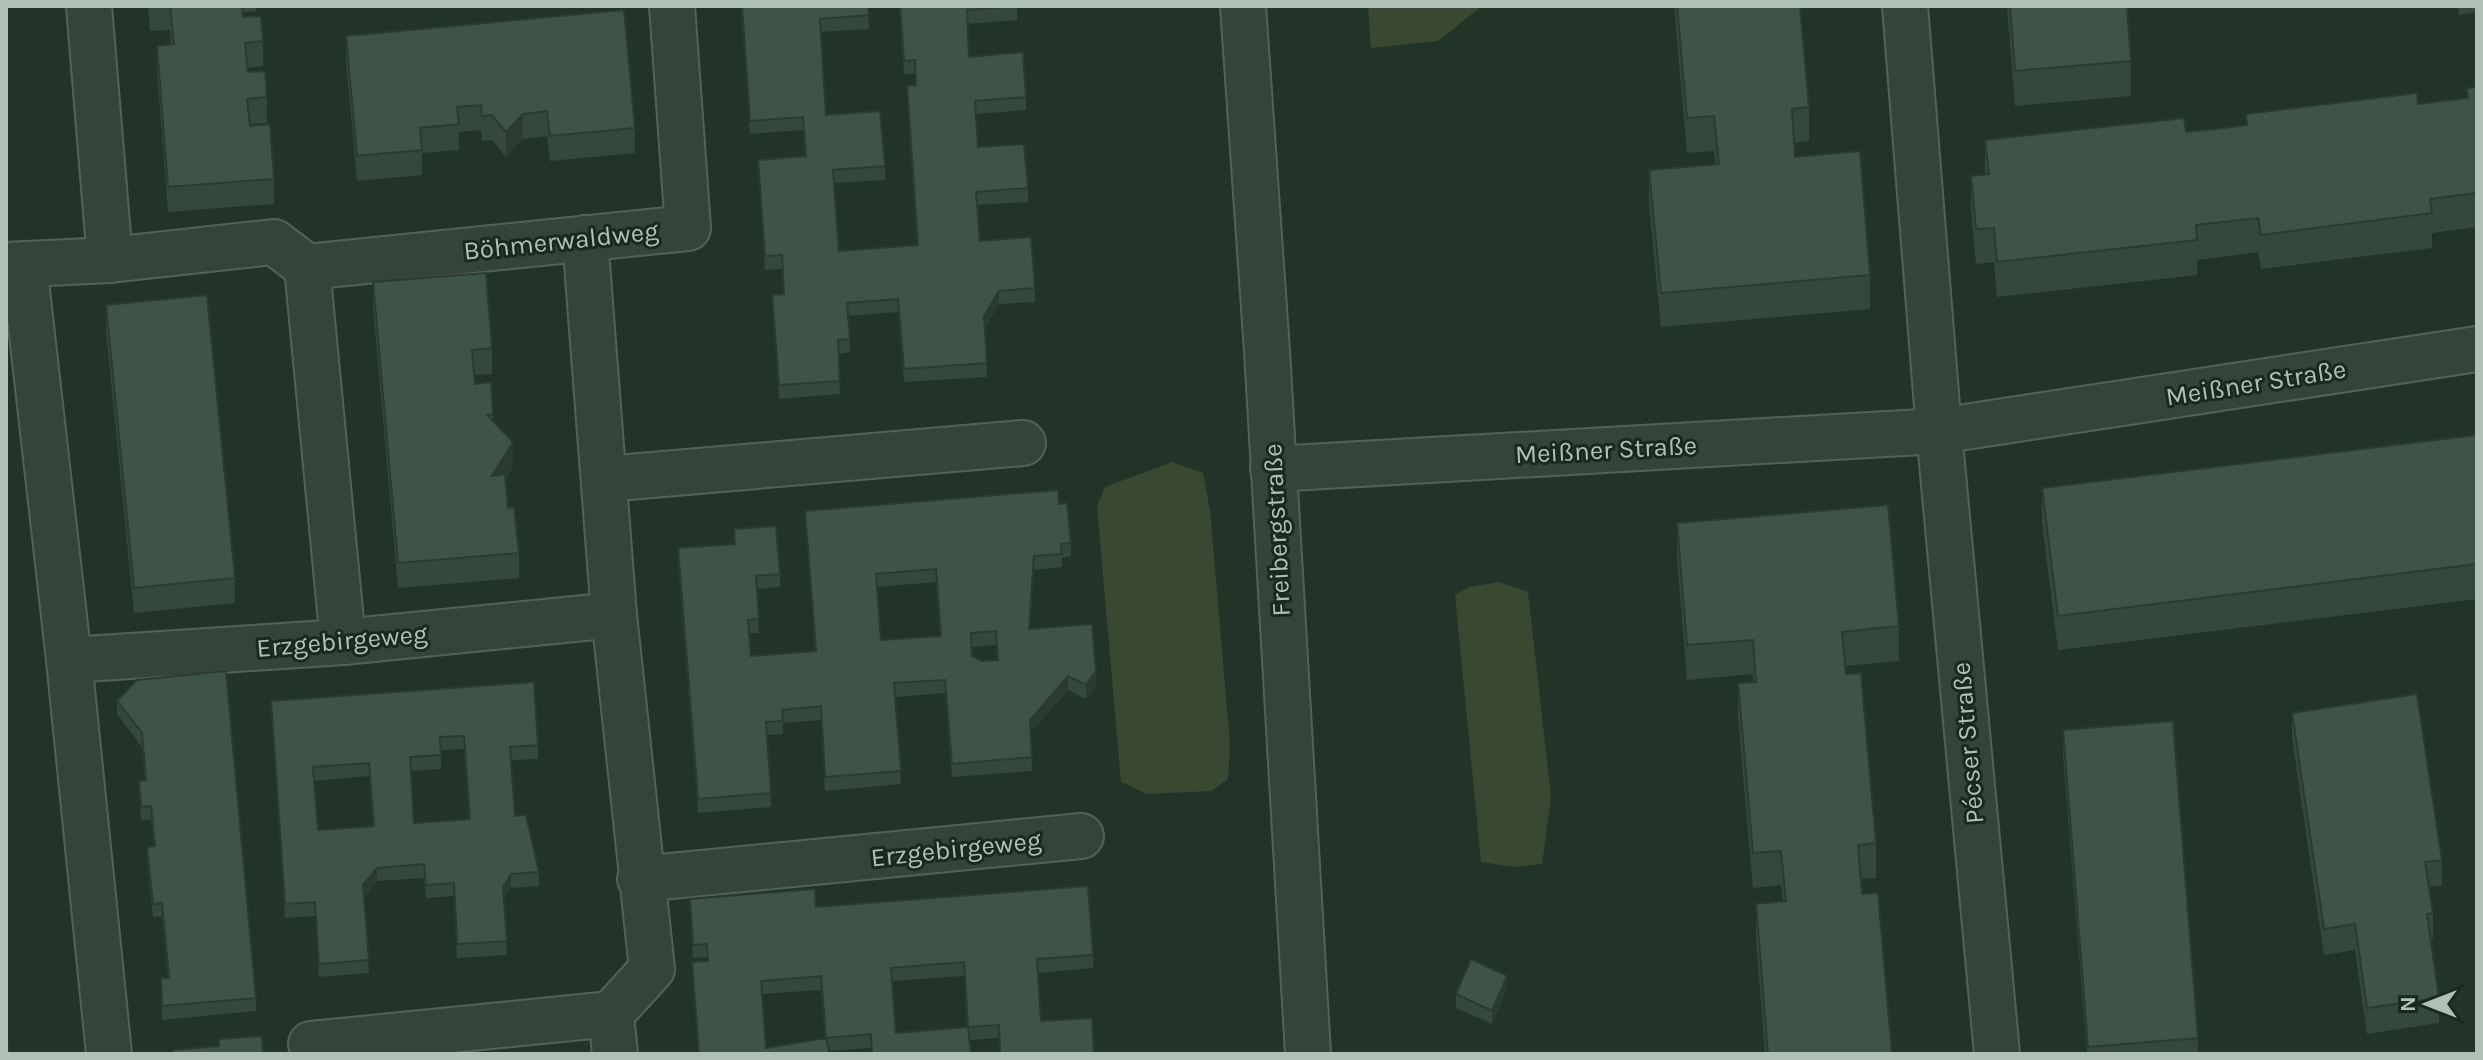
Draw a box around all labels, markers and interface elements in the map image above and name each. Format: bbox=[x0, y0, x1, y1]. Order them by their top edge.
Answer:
street label: Böhmerwaldweg bbox=[462, 215, 660, 267]
street label: Meißner Straße bbox=[2164, 353, 2348, 413]
street label: Meißner Straße bbox=[1514, 430, 1698, 470]
street label: Freibergstraße bbox=[1257, 443, 1297, 617]
street label: Erzgebirgeweg bbox=[255, 618, 429, 664]
street label: Pécser Straße bbox=[1945, 661, 1991, 825]
street label: Erzgebirgeweg bbox=[869, 825, 1043, 873]
north arrow bbox=[2387, 964, 2467, 1044]
text: N bbox=[2395, 996, 2421, 1012]

